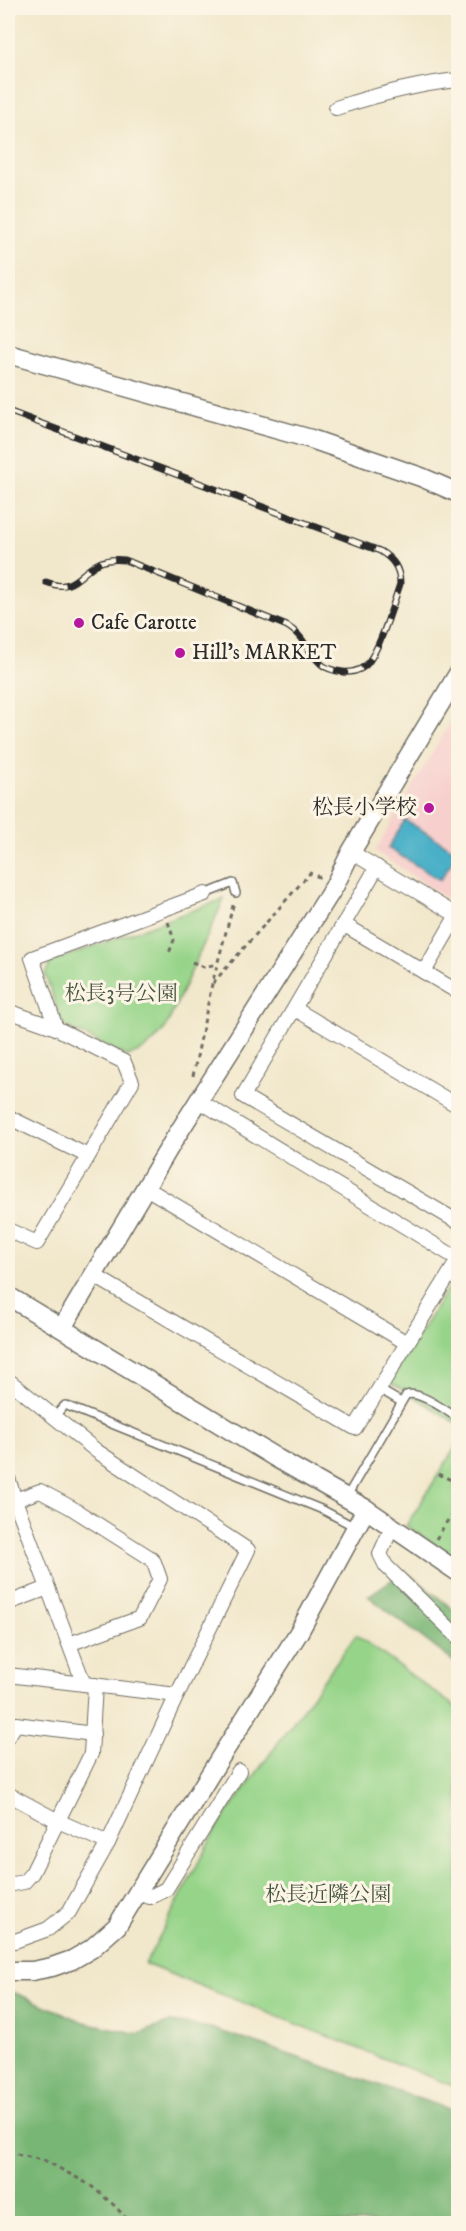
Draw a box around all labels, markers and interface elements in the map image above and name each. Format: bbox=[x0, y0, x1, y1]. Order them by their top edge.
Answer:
place label: Cafe Carotte bbox=[91, 610, 197, 636]
marker: Cafe Carotte bbox=[72, 616, 86, 630]
place label: Hill’s MARKET bbox=[192, 640, 336, 666]
marker: Hill’s MARKET bbox=[173, 646, 187, 660]
place label: 松長小学校 bbox=[312, 795, 417, 821]
marker: 松長小学校 bbox=[422, 801, 436, 815]
park label: 松長3号公園 bbox=[65, 981, 177, 1007]
park label: 松長近隣公園 bbox=[265, 1882, 391, 1908]

